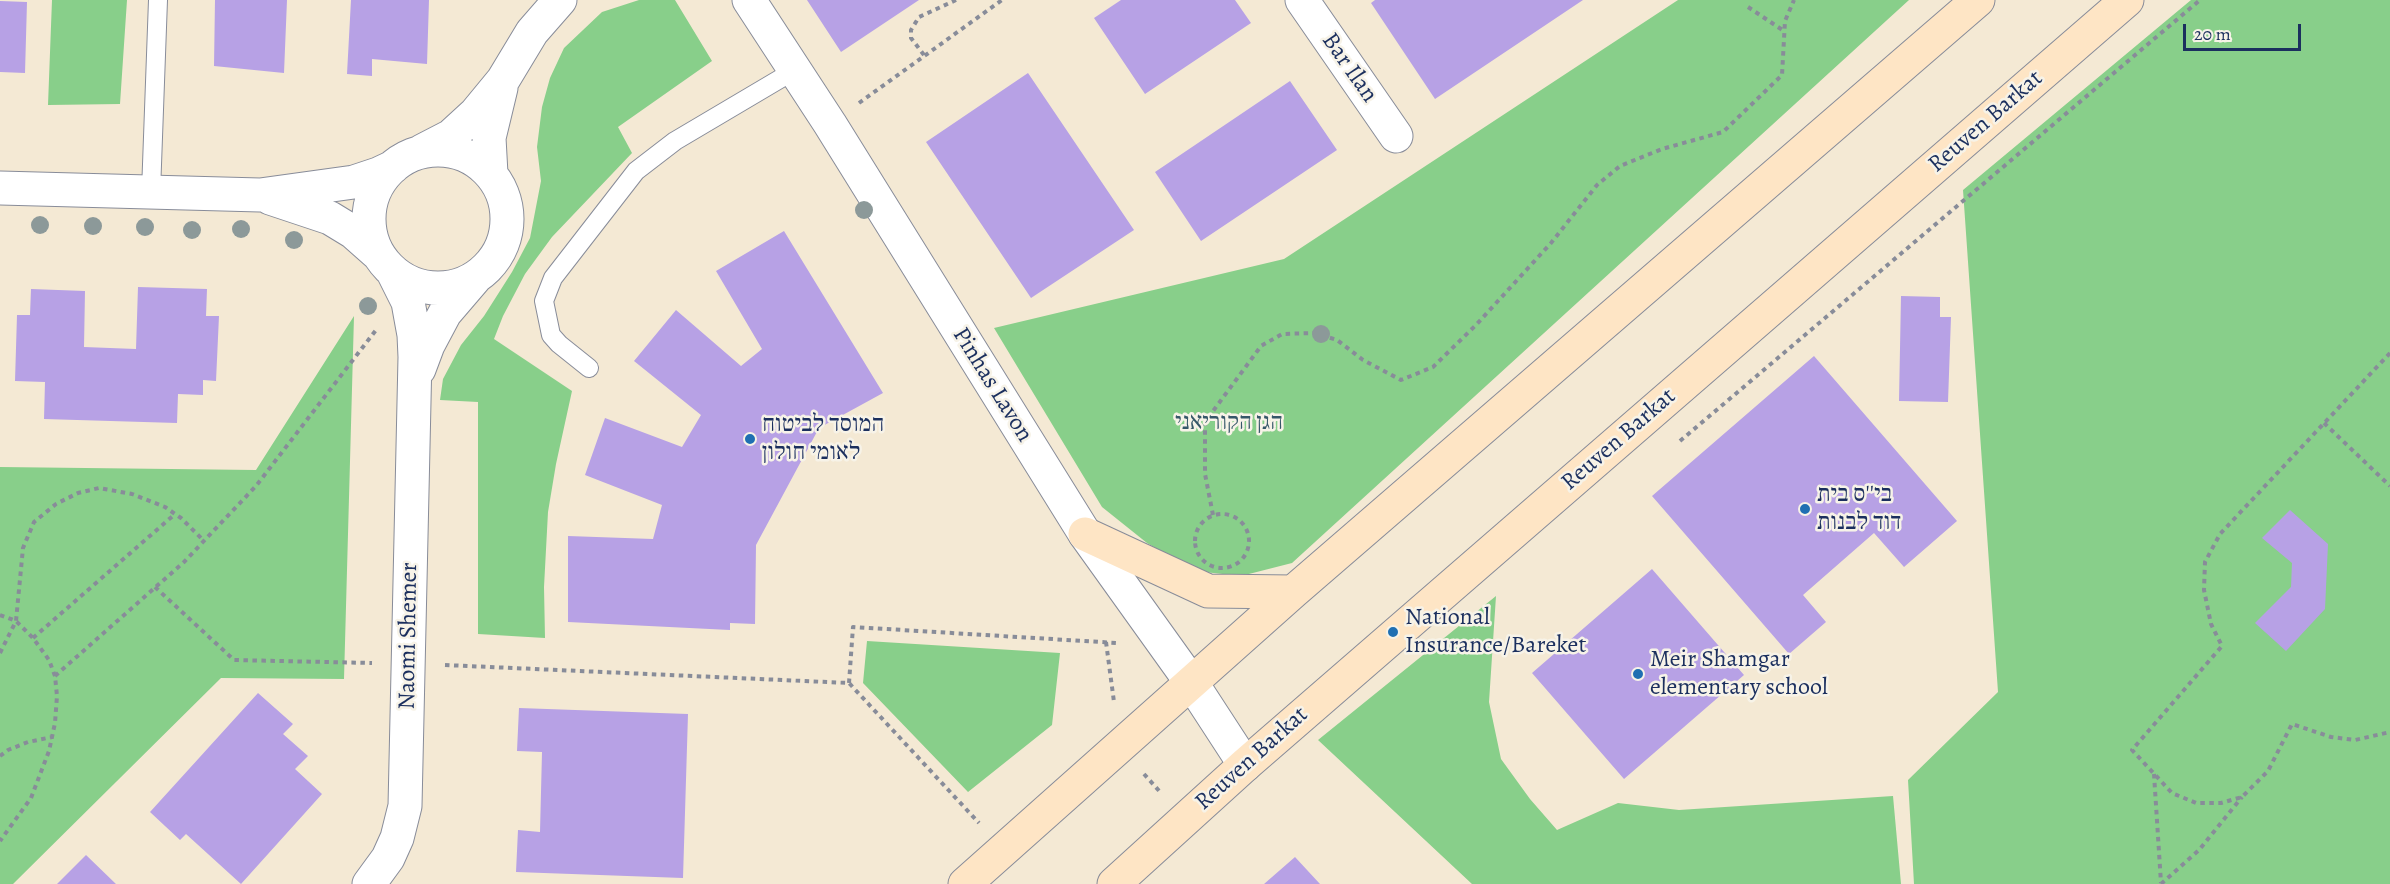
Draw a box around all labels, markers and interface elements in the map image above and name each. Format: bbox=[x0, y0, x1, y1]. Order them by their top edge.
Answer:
scale bar bbox=[2186, 12, 2304, 50]
text: 20 m bbox=[2194, 22, 2231, 46]
street label: Bar Ilan bbox=[1315, 28, 1383, 108]
street label: Reuven Barkat bbox=[1923, 65, 2049, 179]
street label: Pinhas Lavon bbox=[945, 322, 1039, 448]
street label: Reuven Barkat bbox=[1556, 383, 1682, 497]
park label: הגן הקוריאני bbox=[1175, 409, 1283, 437]
place label: המוסד לביטוח לאומי חולון bbox=[762, 411, 884, 467]
marker: המוסד לביטוח לאומי חולון bbox=[743, 432, 757, 446]
place label: בי''ס בית דוד לבנות bbox=[1817, 481, 1901, 537]
marker: בי''ס בית דוד לבנות bbox=[1798, 502, 1812, 516]
street label: Naomi Shemer bbox=[393, 562, 425, 710]
place label: National Insurance/Bareket bbox=[1405, 604, 1586, 660]
marker: National Insurance/Bareket bbox=[1386, 625, 1400, 639]
place label: Meir Shamgar elementary school bbox=[1650, 646, 1828, 702]
marker: Meir Shamgar elementary school bbox=[1631, 667, 1645, 681]
street label: Reuven Barkat bbox=[1190, 701, 1314, 817]

